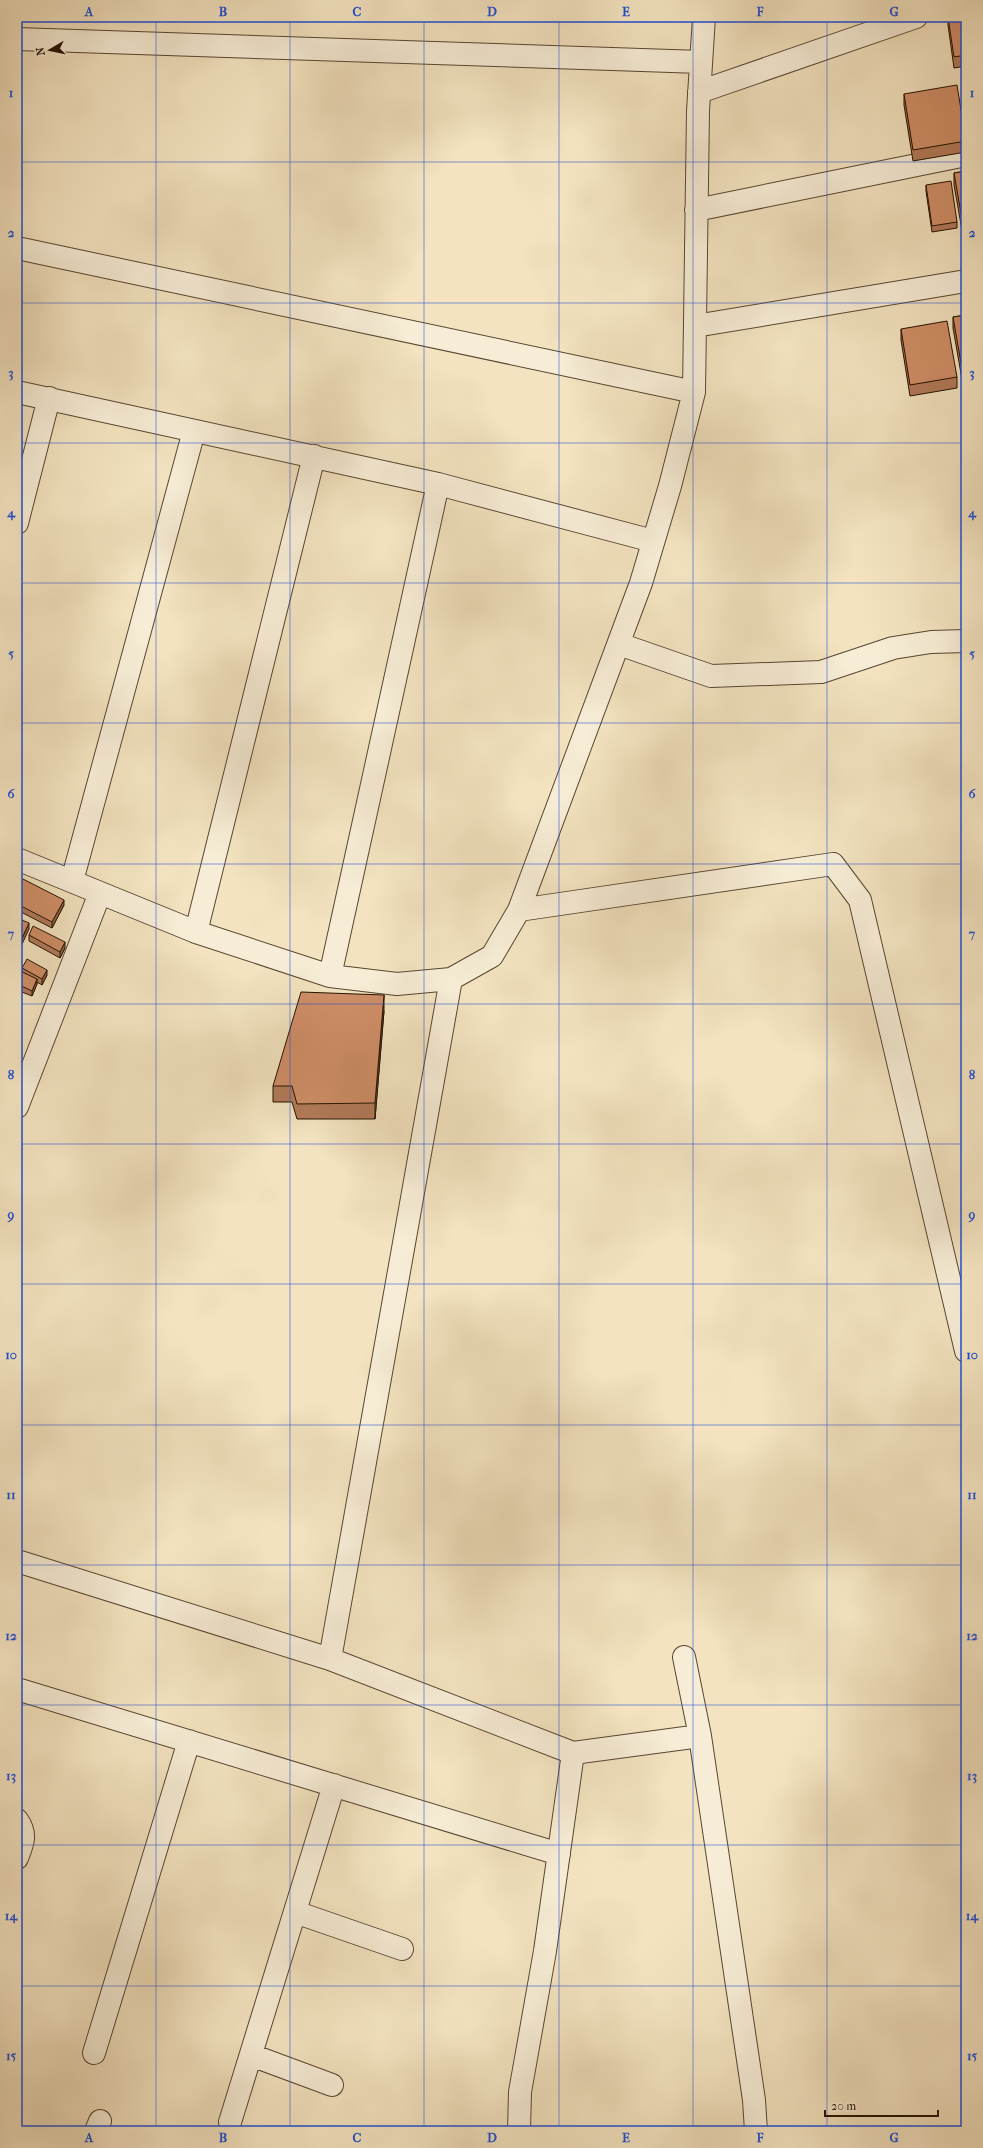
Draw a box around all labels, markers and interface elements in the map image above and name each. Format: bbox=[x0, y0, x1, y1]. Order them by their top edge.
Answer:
text: A bbox=[84, 4, 94, 19]
text: B bbox=[219, 4, 228, 19]
text: C bbox=[353, 4, 362, 19]
text: D bbox=[487, 4, 497, 19]
text: E bbox=[622, 4, 630, 19]
text: F bbox=[756, 4, 764, 19]
text: G bbox=[889, 4, 899, 19]
north arrow bbox=[30, 30, 70, 70]
text: N bbox=[33, 46, 48, 57]
text: 1 bbox=[9, 85, 14, 100]
text: 1 bbox=[970, 85, 975, 100]
text: 2 bbox=[8, 225, 15, 240]
text: 2 bbox=[969, 225, 976, 240]
text: 3 bbox=[8, 365, 14, 381]
text: 3 bbox=[969, 365, 975, 381]
text: 4 bbox=[6, 505, 16, 521]
text: 4 bbox=[967, 505, 977, 521]
text: 5 bbox=[8, 646, 14, 661]
text: 5 bbox=[969, 646, 975, 661]
text: 6 bbox=[7, 786, 15, 801]
text: 6 bbox=[968, 786, 976, 801]
text: 7 bbox=[7, 926, 15, 941]
text: 7 bbox=[968, 926, 976, 941]
text: 8 bbox=[8, 1067, 15, 1082]
text: 8 bbox=[969, 1067, 976, 1082]
text: 9 bbox=[7, 1207, 15, 1223]
text: 9 bbox=[968, 1207, 976, 1223]
text: 10 bbox=[5, 1347, 17, 1362]
text: 10 bbox=[966, 1347, 978, 1362]
text: 11 bbox=[6, 1487, 16, 1502]
text: 11 bbox=[967, 1487, 977, 1502]
text: 12 bbox=[5, 1628, 17, 1643]
text: 12 bbox=[966, 1628, 978, 1643]
text: 13 bbox=[6, 1768, 16, 1784]
text: 13 bbox=[967, 1768, 977, 1784]
text: 14 bbox=[5, 1908, 18, 1924]
text: 14 bbox=[966, 1908, 979, 1924]
text: 15 bbox=[6, 2048, 16, 2063]
text: 15 bbox=[967, 2048, 977, 2063]
scale bar bbox=[825, 2092, 938, 2118]
text: 20 m bbox=[831, 2099, 856, 2113]
text: A bbox=[84, 2130, 94, 2145]
text: B bbox=[219, 2130, 228, 2145]
text: C bbox=[353, 2130, 362, 2145]
text: D bbox=[487, 2130, 497, 2145]
text: E bbox=[622, 2130, 630, 2145]
text: F bbox=[756, 2130, 764, 2145]
text: G bbox=[889, 2130, 899, 2145]

